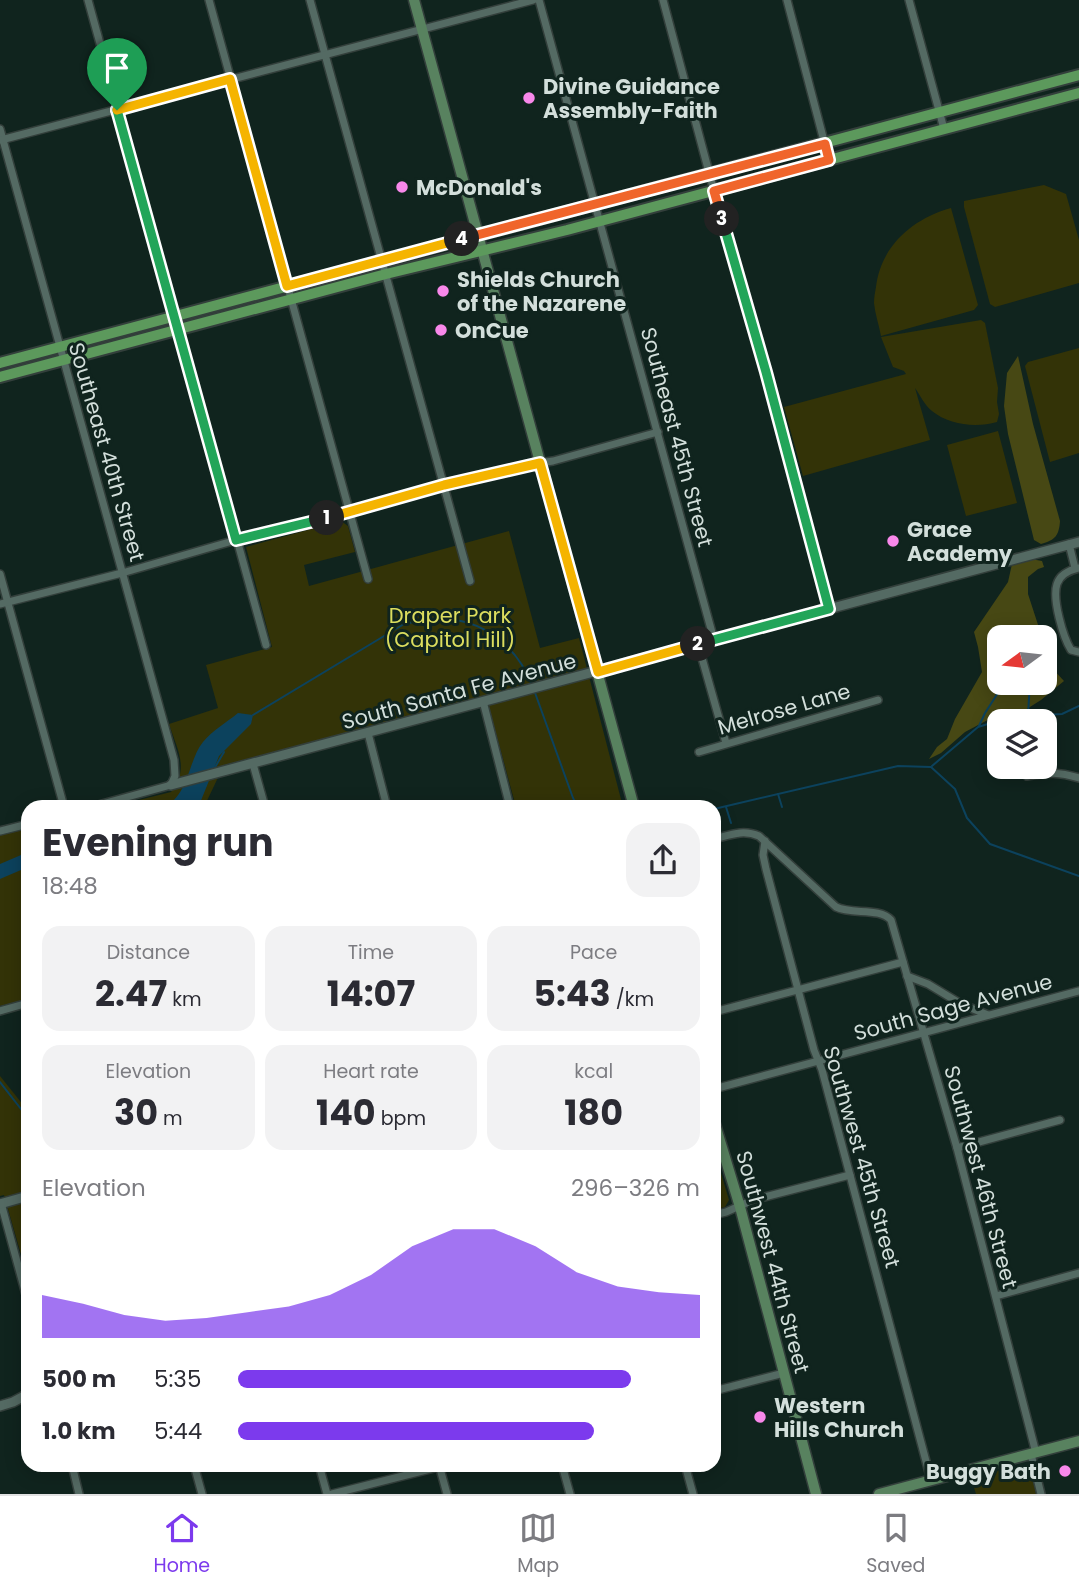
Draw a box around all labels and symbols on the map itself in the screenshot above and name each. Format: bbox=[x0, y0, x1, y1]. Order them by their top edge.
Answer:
pin bbox=[87, 38, 147, 110]
place label: Divine Guidance Assembly-Faith bbox=[543, 72, 720, 125]
marker: Divine Guidance Assembly-Faith bbox=[521, 90, 537, 106]
place label: McDonald's bbox=[416, 173, 542, 202]
marker: McDonald's bbox=[394, 179, 410, 195]
pin: 3 bbox=[704, 202, 740, 236]
pin: 4 bbox=[444, 222, 480, 256]
place label: Shields Church of the Nazarene bbox=[457, 265, 626, 318]
marker: Shields Church of the Nazarene bbox=[435, 283, 451, 299]
place label: OnCue bbox=[455, 316, 529, 345]
marker: OnCue bbox=[433, 322, 449, 338]
street label: Southeast 45th Street bbox=[634, 324, 720, 550]
street label: Southeast 40th Street bbox=[62, 339, 152, 565]
pin: 1 bbox=[310, 500, 344, 536]
place label: Grace Academy bbox=[907, 515, 1013, 568]
marker: Grace Academy bbox=[885, 533, 901, 549]
park label: Draper Park (Capitol Hill) bbox=[385, 601, 515, 654]
north arrow bbox=[987, 625, 1057, 695]
pin: 2 bbox=[680, 626, 716, 662]
street label: South Santa Fe Avenue bbox=[339, 646, 579, 736]
street label: Melrose Lane bbox=[714, 676, 854, 742]
street label: South Sage Avenue bbox=[851, 967, 1055, 1047]
street label: Southwest 45th Street bbox=[816, 1043, 908, 1271]
street label: Southwest 46th Street bbox=[937, 1062, 1025, 1292]
street label: Southwest 44th Street bbox=[729, 1147, 817, 1377]
place label: Western Hills Church bbox=[774, 1391, 904, 1444]
marker: Western Hills Church bbox=[752, 1409, 768, 1425]
place label: Buggy Bath bbox=[926, 1457, 1051, 1486]
marker: Buggy Bath bbox=[1057, 1463, 1073, 1479]

